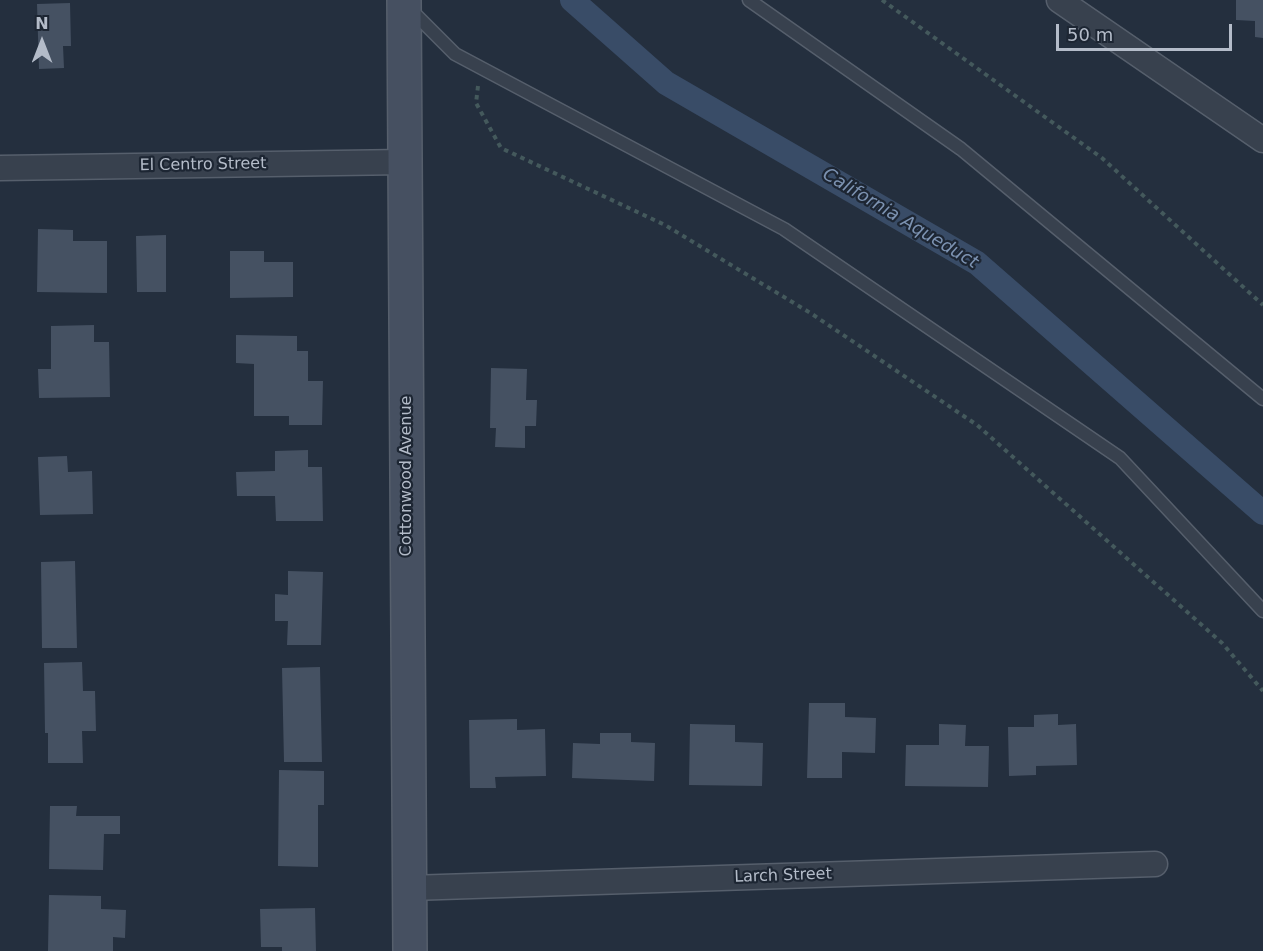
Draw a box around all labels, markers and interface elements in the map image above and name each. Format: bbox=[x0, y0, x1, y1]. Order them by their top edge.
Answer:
north arrow bbox=[12, 12, 72, 72]
scale bar bbox=[1059, 12, 1234, 50]
text: N bbox=[35, 14, 49, 33]
text: 50 m bbox=[1067, 24, 1113, 45]
street label: El Centro Street bbox=[139, 154, 267, 176]
water label: California Aqueduct bbox=[818, 164, 982, 274]
street label: Cottonwood Avenue bbox=[397, 396, 417, 556]
street label: Larch Street bbox=[734, 865, 832, 887]

